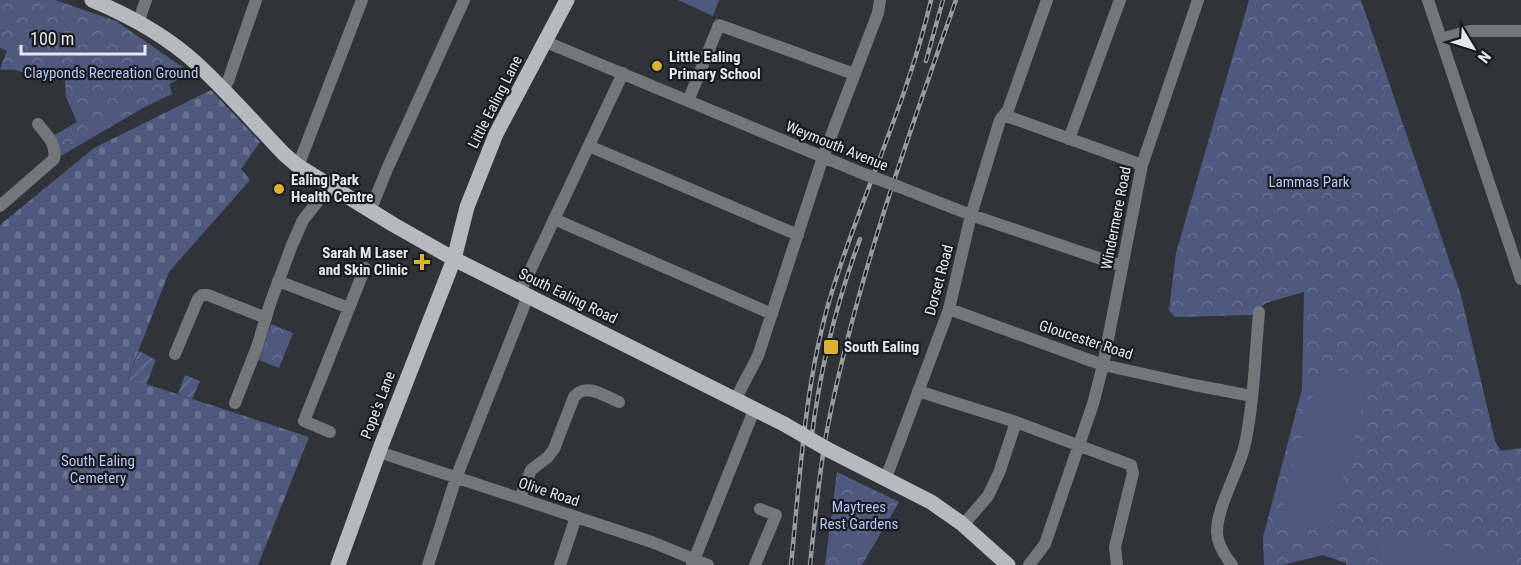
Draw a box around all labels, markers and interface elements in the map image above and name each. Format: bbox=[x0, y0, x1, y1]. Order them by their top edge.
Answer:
scale bar bbox=[21, 18, 146, 56]
north arrow bbox=[1443, 18, 1503, 78]
text: 100 m bbox=[30, 28, 74, 49]
text: N bbox=[1474, 47, 1495, 67]
place label: Little Ealing Primary School bbox=[669, 48, 761, 83]
street label: Little Ealing Lane bbox=[464, 53, 526, 151]
marker: Little Ealing Primary School bbox=[650, 59, 664, 73]
park label: Clayponds Recreation Ground bbox=[24, 64, 198, 82]
street label: Weymouth Avenue bbox=[783, 117, 891, 175]
street label: Windermere Road bbox=[1097, 165, 1135, 271]
place label: Ealing Park Health Centre bbox=[291, 171, 373, 206]
park label: Lammas Park bbox=[1268, 173, 1350, 191]
marker: Ealing Park Health Centre bbox=[272, 182, 286, 196]
street label: Dorset Road bbox=[921, 243, 957, 317]
place label: Sarah M Laser and Skin Clinic bbox=[319, 244, 408, 279]
marker: Sarah M Laser and Skin Clinic bbox=[413, 253, 431, 271]
street label: South Ealing Road bbox=[516, 264, 620, 328]
street label: Gloucester Road bbox=[1037, 316, 1135, 364]
marker: South Ealing bbox=[822, 338, 840, 356]
place label: South Ealing bbox=[844, 338, 919, 356]
street label: Pope's Lane bbox=[357, 369, 399, 441]
park label: South Ealing Cemetery bbox=[61, 452, 135, 487]
street label: Olive Road bbox=[516, 474, 582, 510]
park label: Maytrees Rest Gardens bbox=[820, 498, 899, 533]

